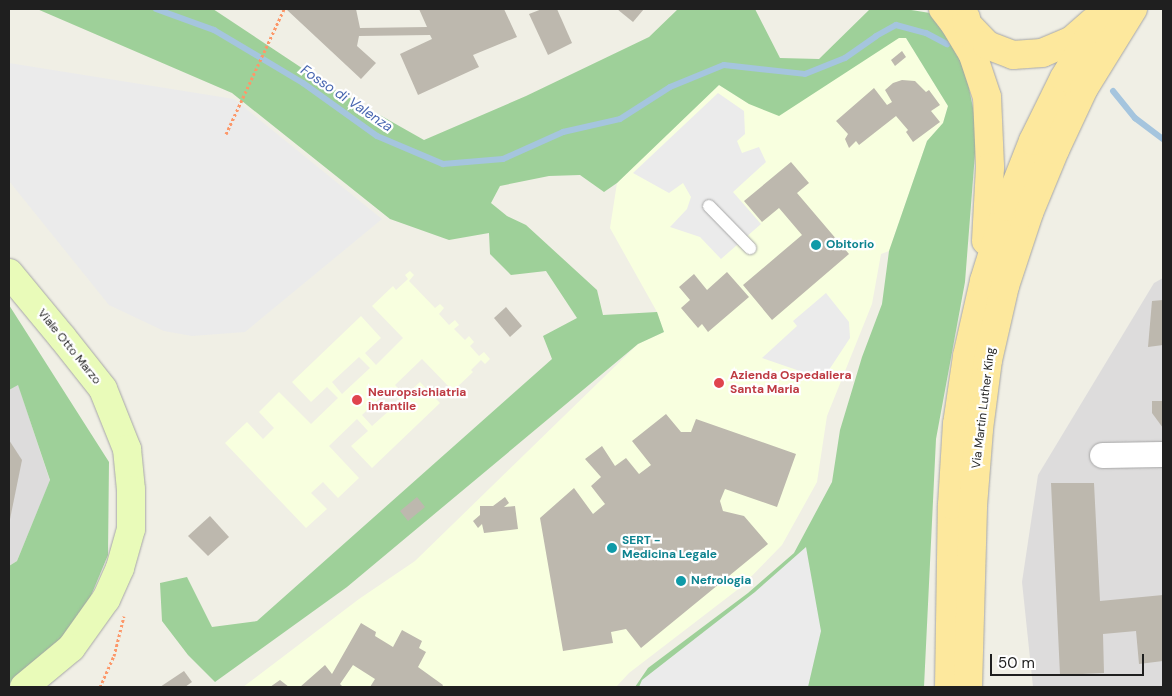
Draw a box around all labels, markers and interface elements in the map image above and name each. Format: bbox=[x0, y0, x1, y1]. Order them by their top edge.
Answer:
water label: Fosso di Valenza bbox=[298, 61, 396, 135]
place label: Obitorio bbox=[826, 238, 874, 252]
marker: Obitorio bbox=[810, 239, 822, 251]
street label: Viale Otto Marzo bbox=[34, 306, 104, 388]
street label: Via Martin Luther King bbox=[969, 347, 999, 469]
place label: Azienda Ospedaliera Santa Maria bbox=[730, 369, 851, 397]
marker: Azienda Ospedaliera Santa Maria bbox=[712, 376, 726, 390]
place label: Neuropsichiatria infantile bbox=[368, 386, 466, 414]
marker: Neuropsichiatria infantile bbox=[350, 393, 364, 407]
place label: SERT - Medicina Legale bbox=[622, 534, 717, 562]
marker: SERT - Medicina Legale bbox=[606, 542, 618, 554]
place label: Nefrologia bbox=[691, 574, 751, 588]
marker: Nefrologia bbox=[675, 575, 687, 587]
scale bar bbox=[992, 644, 1146, 676]
text: 50 m bbox=[998, 653, 1035, 673]

